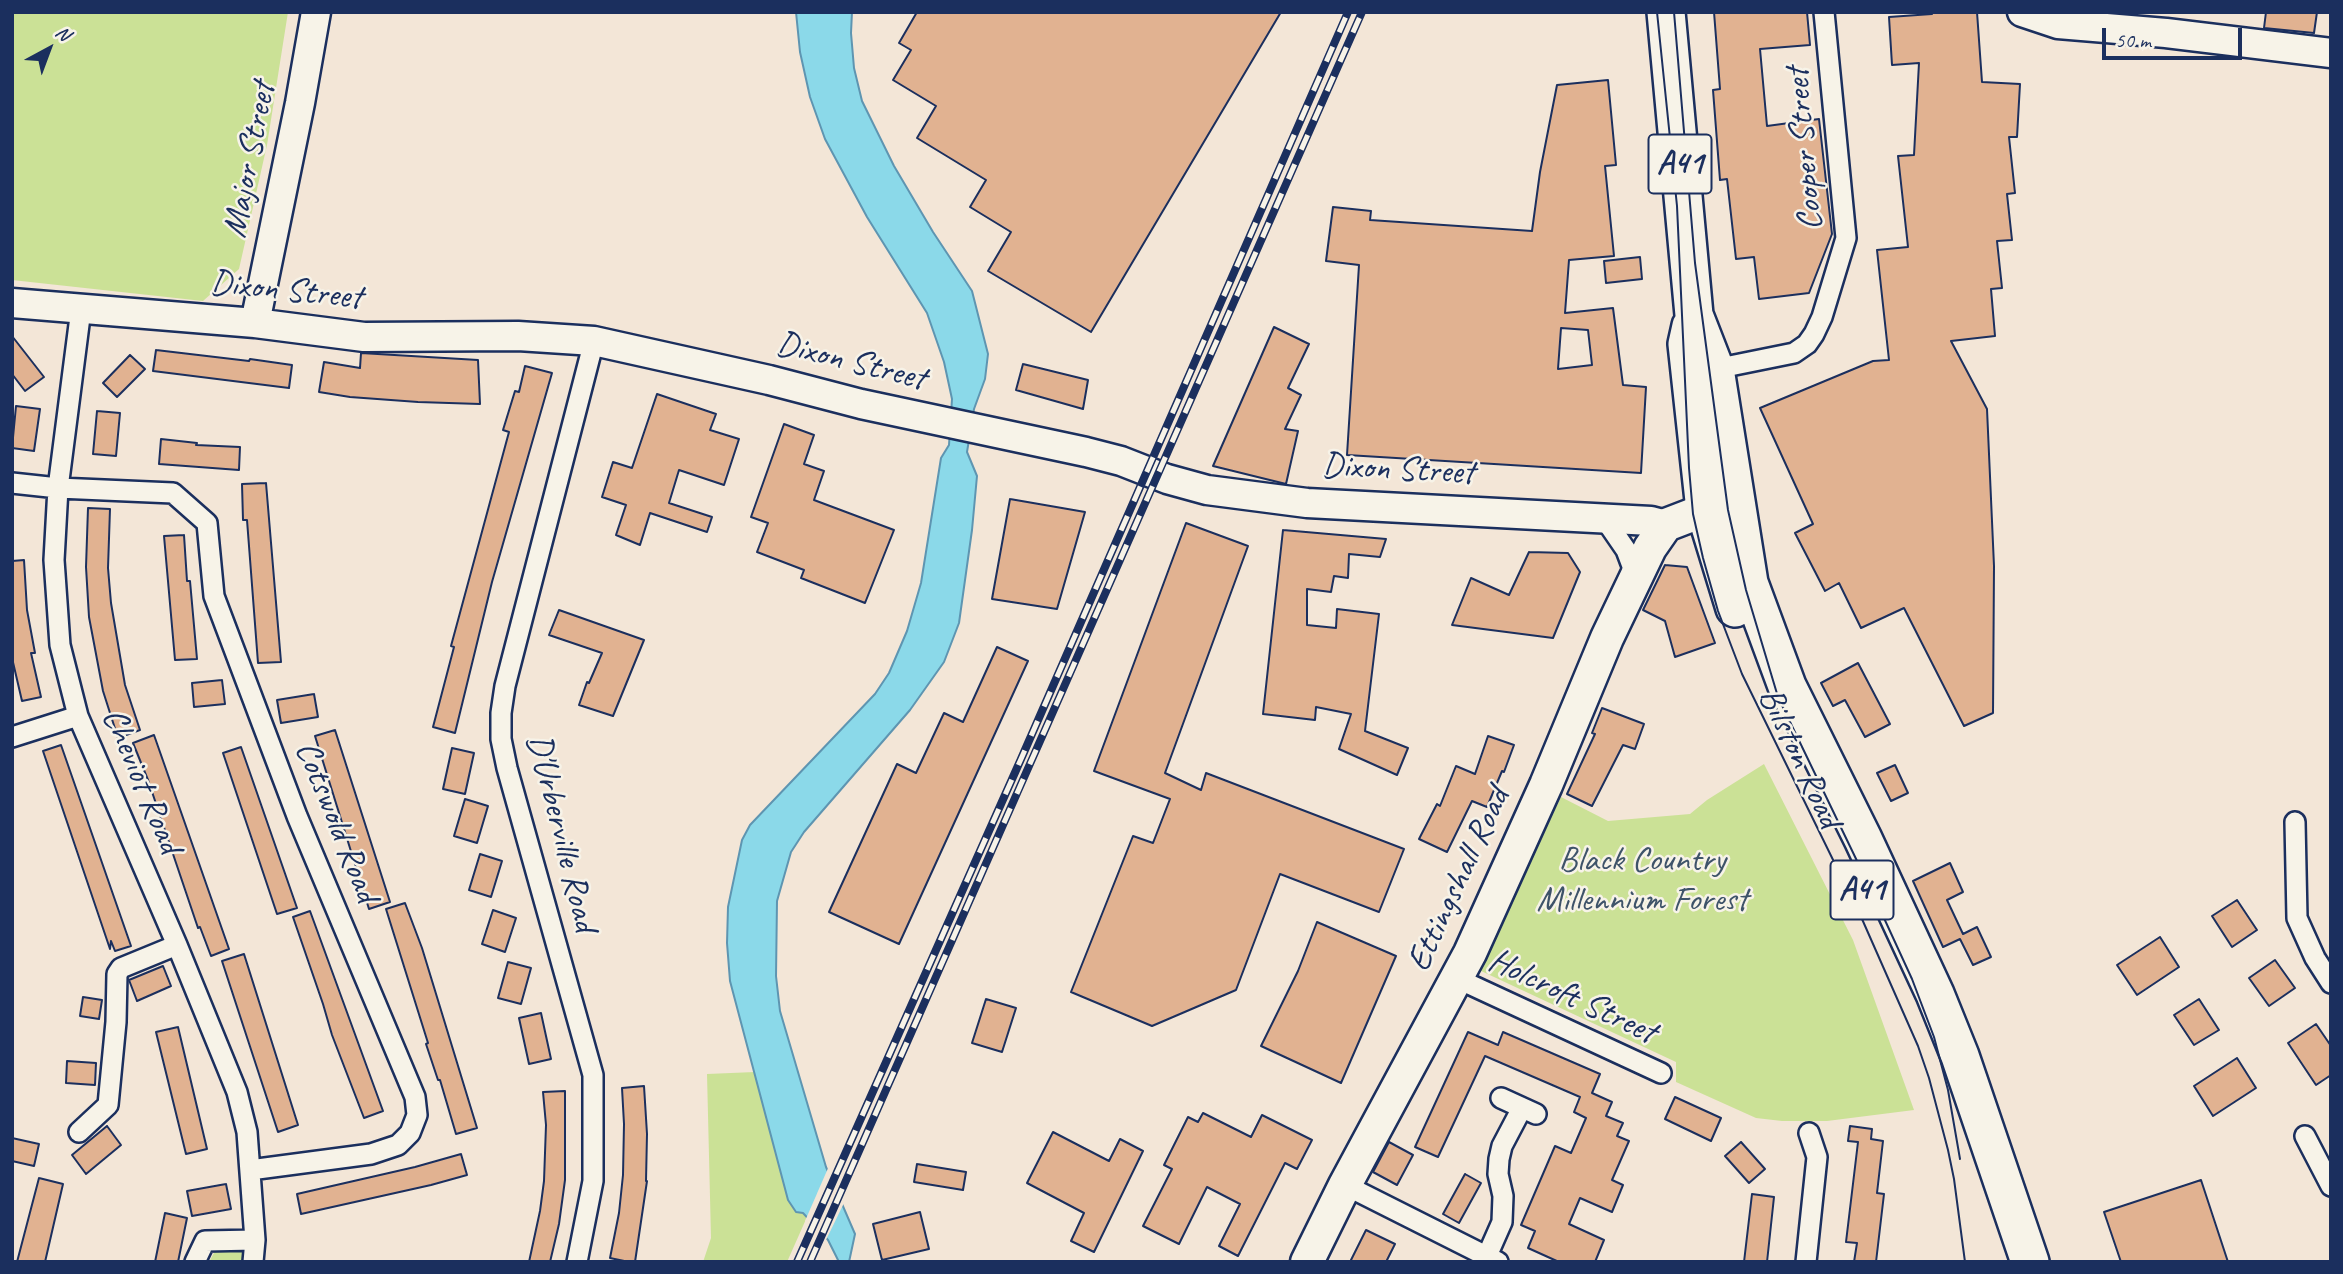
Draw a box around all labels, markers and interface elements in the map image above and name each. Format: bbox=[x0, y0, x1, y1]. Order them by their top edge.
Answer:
north arrow bbox=[14, 14, 84, 84]
scale bar bbox=[2105, 14, 2245, 58]
text: N bbox=[50, 20, 75, 46]
text: 50 m bbox=[2115, 27, 2151, 53]
street label: Cooper Street bbox=[1777, 66, 1833, 232]
street label: Major Street bbox=[214, 79, 286, 241]
road number: A41 bbox=[1648, 134, 1712, 194]
street label: Dixon Street bbox=[208, 262, 364, 320]
street label: Dixon Street bbox=[772, 323, 930, 401]
street label: Dixon Street bbox=[1321, 445, 1475, 495]
street label: Bilston Road bbox=[1748, 681, 1850, 835]
street label: Cheviot Road bbox=[92, 702, 190, 860]
street label: D'Urberville Road bbox=[516, 730, 606, 936]
street label: Cotswold Road bbox=[285, 736, 387, 908]
street label: Ettingshall Road bbox=[1398, 782, 1520, 978]
park label: Black Country Millennium Forest bbox=[1536, 840, 1748, 922]
road number: A41 bbox=[1830, 860, 1894, 920]
street label: Holcroft Street bbox=[1481, 940, 1663, 1054]

